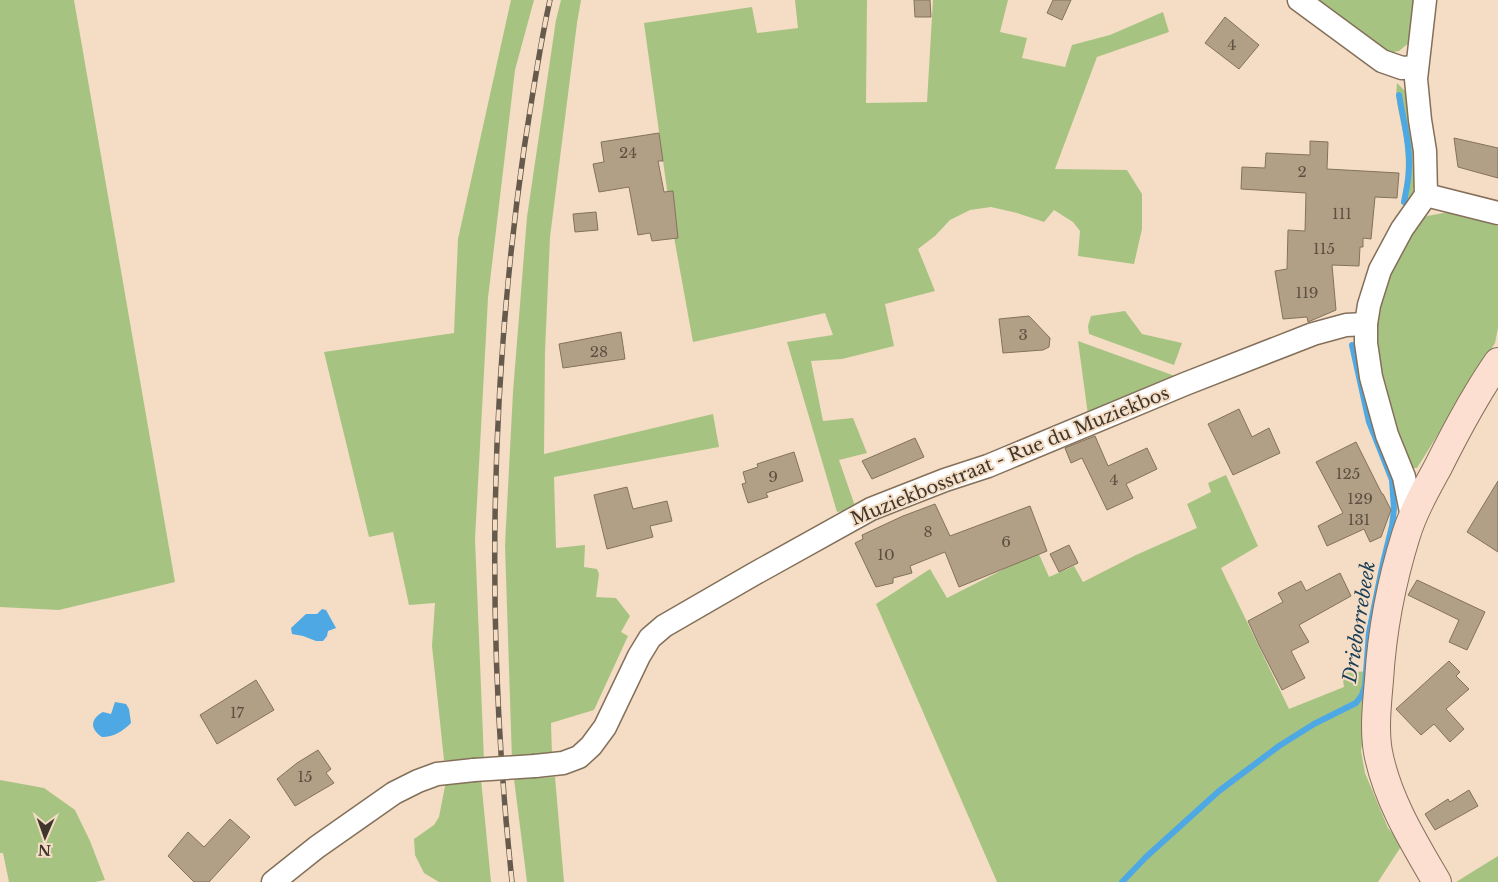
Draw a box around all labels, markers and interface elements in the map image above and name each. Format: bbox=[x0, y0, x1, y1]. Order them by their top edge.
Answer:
house number: 4 bbox=[1228, 35, 1236, 54]
house number: 24 bbox=[619, 143, 637, 162]
house number: 2 bbox=[1297, 162, 1307, 181]
house number: 111 bbox=[1332, 204, 1352, 223]
house number: 115 bbox=[1313, 239, 1335, 258]
house number: 119 bbox=[1295, 283, 1319, 302]
house number: 3 bbox=[1018, 325, 1028, 344]
house number: 28 bbox=[590, 342, 608, 361]
street label: Muziekbosstraat - Rue du Muziekbos bbox=[848, 382, 1172, 530]
house number: 125 bbox=[1336, 464, 1360, 483]
house number: 9 bbox=[768, 467, 778, 486]
house number: 4 bbox=[1110, 470, 1118, 489]
house number: 129 bbox=[1347, 489, 1373, 508]
house number: 131 bbox=[1348, 510, 1370, 529]
house number: 8 bbox=[923, 522, 933, 541]
house number: 6 bbox=[1001, 532, 1011, 551]
house number: 10 bbox=[877, 545, 895, 564]
water label: Drieborrebeek bbox=[1338, 559, 1380, 686]
house number: 17 bbox=[230, 703, 245, 722]
house number: 15 bbox=[297, 767, 313, 786]
north arrow bbox=[20, 812, 70, 862]
text: N bbox=[38, 841, 51, 859]

